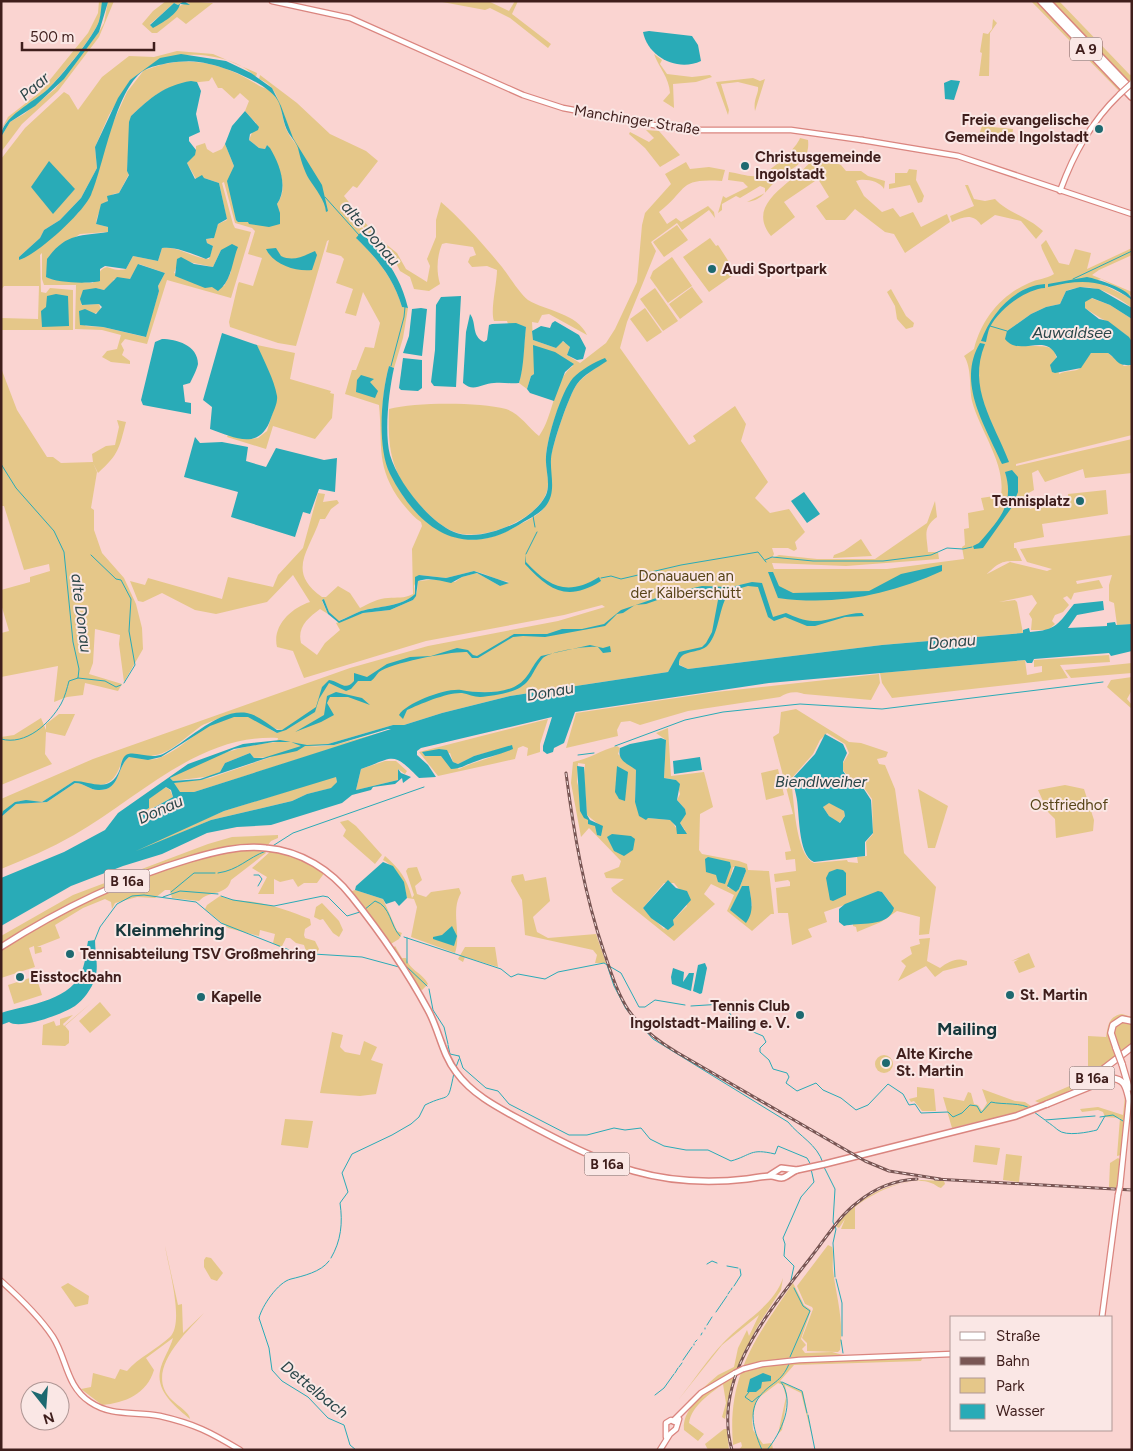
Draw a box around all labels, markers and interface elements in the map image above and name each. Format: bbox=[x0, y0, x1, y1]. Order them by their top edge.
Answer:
scale bar bbox=[22, 20, 155, 52]
text: 500 m bbox=[30, 28, 74, 46]
road number: A 9 bbox=[1070, 38, 1102, 61]
water label: Paar bbox=[16, 68, 54, 104]
street label: Manchinger Straße bbox=[573, 101, 701, 139]
place label: Freie evangelische Gemeinde Ingolstadt bbox=[945, 111, 1090, 146]
marker: Freie evangelische Gemeinde Ingolstadt bbox=[1093, 123, 1105, 135]
place label: Christusgemeinde Ingolstadt bbox=[755, 148, 882, 183]
marker: Christusgemeinde Ingolstadt bbox=[739, 160, 751, 172]
water label: alte Donau bbox=[337, 197, 404, 270]
place label: Audi Sportpark bbox=[722, 260, 827, 278]
marker: Audi Sportpark bbox=[706, 263, 718, 275]
water label: Auwaldsee bbox=[1031, 323, 1112, 342]
place label: Tennisplatz bbox=[992, 492, 1070, 510]
marker: Tennisplatz bbox=[1074, 495, 1086, 507]
park label: Donauauen an der Kälberschütt bbox=[630, 567, 742, 602]
water label: alte Donau bbox=[67, 573, 96, 654]
water label: Donau bbox=[928, 630, 977, 653]
water label: Donau bbox=[525, 678, 575, 705]
water label: Biendlweiher bbox=[775, 772, 868, 791]
water label: Donau bbox=[135, 791, 186, 828]
park label: Ostfriedhof bbox=[1030, 796, 1108, 814]
road number: B 16a bbox=[104, 869, 150, 892]
district label: Kleinmehring bbox=[115, 919, 225, 941]
place label: Tennisabteilung TSV Großmehring bbox=[80, 945, 316, 963]
marker: Tennisabteilung TSV Großmehring bbox=[64, 948, 76, 960]
place label: Eisstockbahn bbox=[30, 968, 122, 986]
marker: Eisstockbahn bbox=[14, 971, 26, 983]
place label: St. Martin bbox=[1020, 986, 1087, 1004]
place label: Kapelle bbox=[211, 988, 262, 1006]
marker: St. Martin bbox=[1004, 989, 1016, 1001]
marker: Kapelle bbox=[195, 991, 207, 1003]
place label: Tennis Club Ingolstadt-Mailing e. V. bbox=[630, 997, 790, 1032]
marker: Tennis Club Ingolstadt-Mailing e. V. bbox=[794, 1009, 806, 1021]
district label: Mailing bbox=[937, 1018, 997, 1040]
place label: Alte Kirche St. Martin bbox=[896, 1045, 974, 1080]
marker: Alte Kirche St. Martin bbox=[880, 1057, 892, 1069]
road number: B 16a bbox=[1070, 1066, 1114, 1090]
road number: B 16a bbox=[584, 1152, 630, 1176]
legend bbox=[950, 1316, 1113, 1431]
text: Straße bbox=[996, 1327, 1040, 1345]
text: Bahn bbox=[996, 1352, 1030, 1370]
water label: Dettelbach bbox=[277, 1357, 352, 1422]
text: Park bbox=[996, 1377, 1025, 1395]
north arrow bbox=[20, 1381, 70, 1431]
text: Wasser bbox=[996, 1402, 1045, 1420]
text: N bbox=[41, 1408, 56, 1428]

